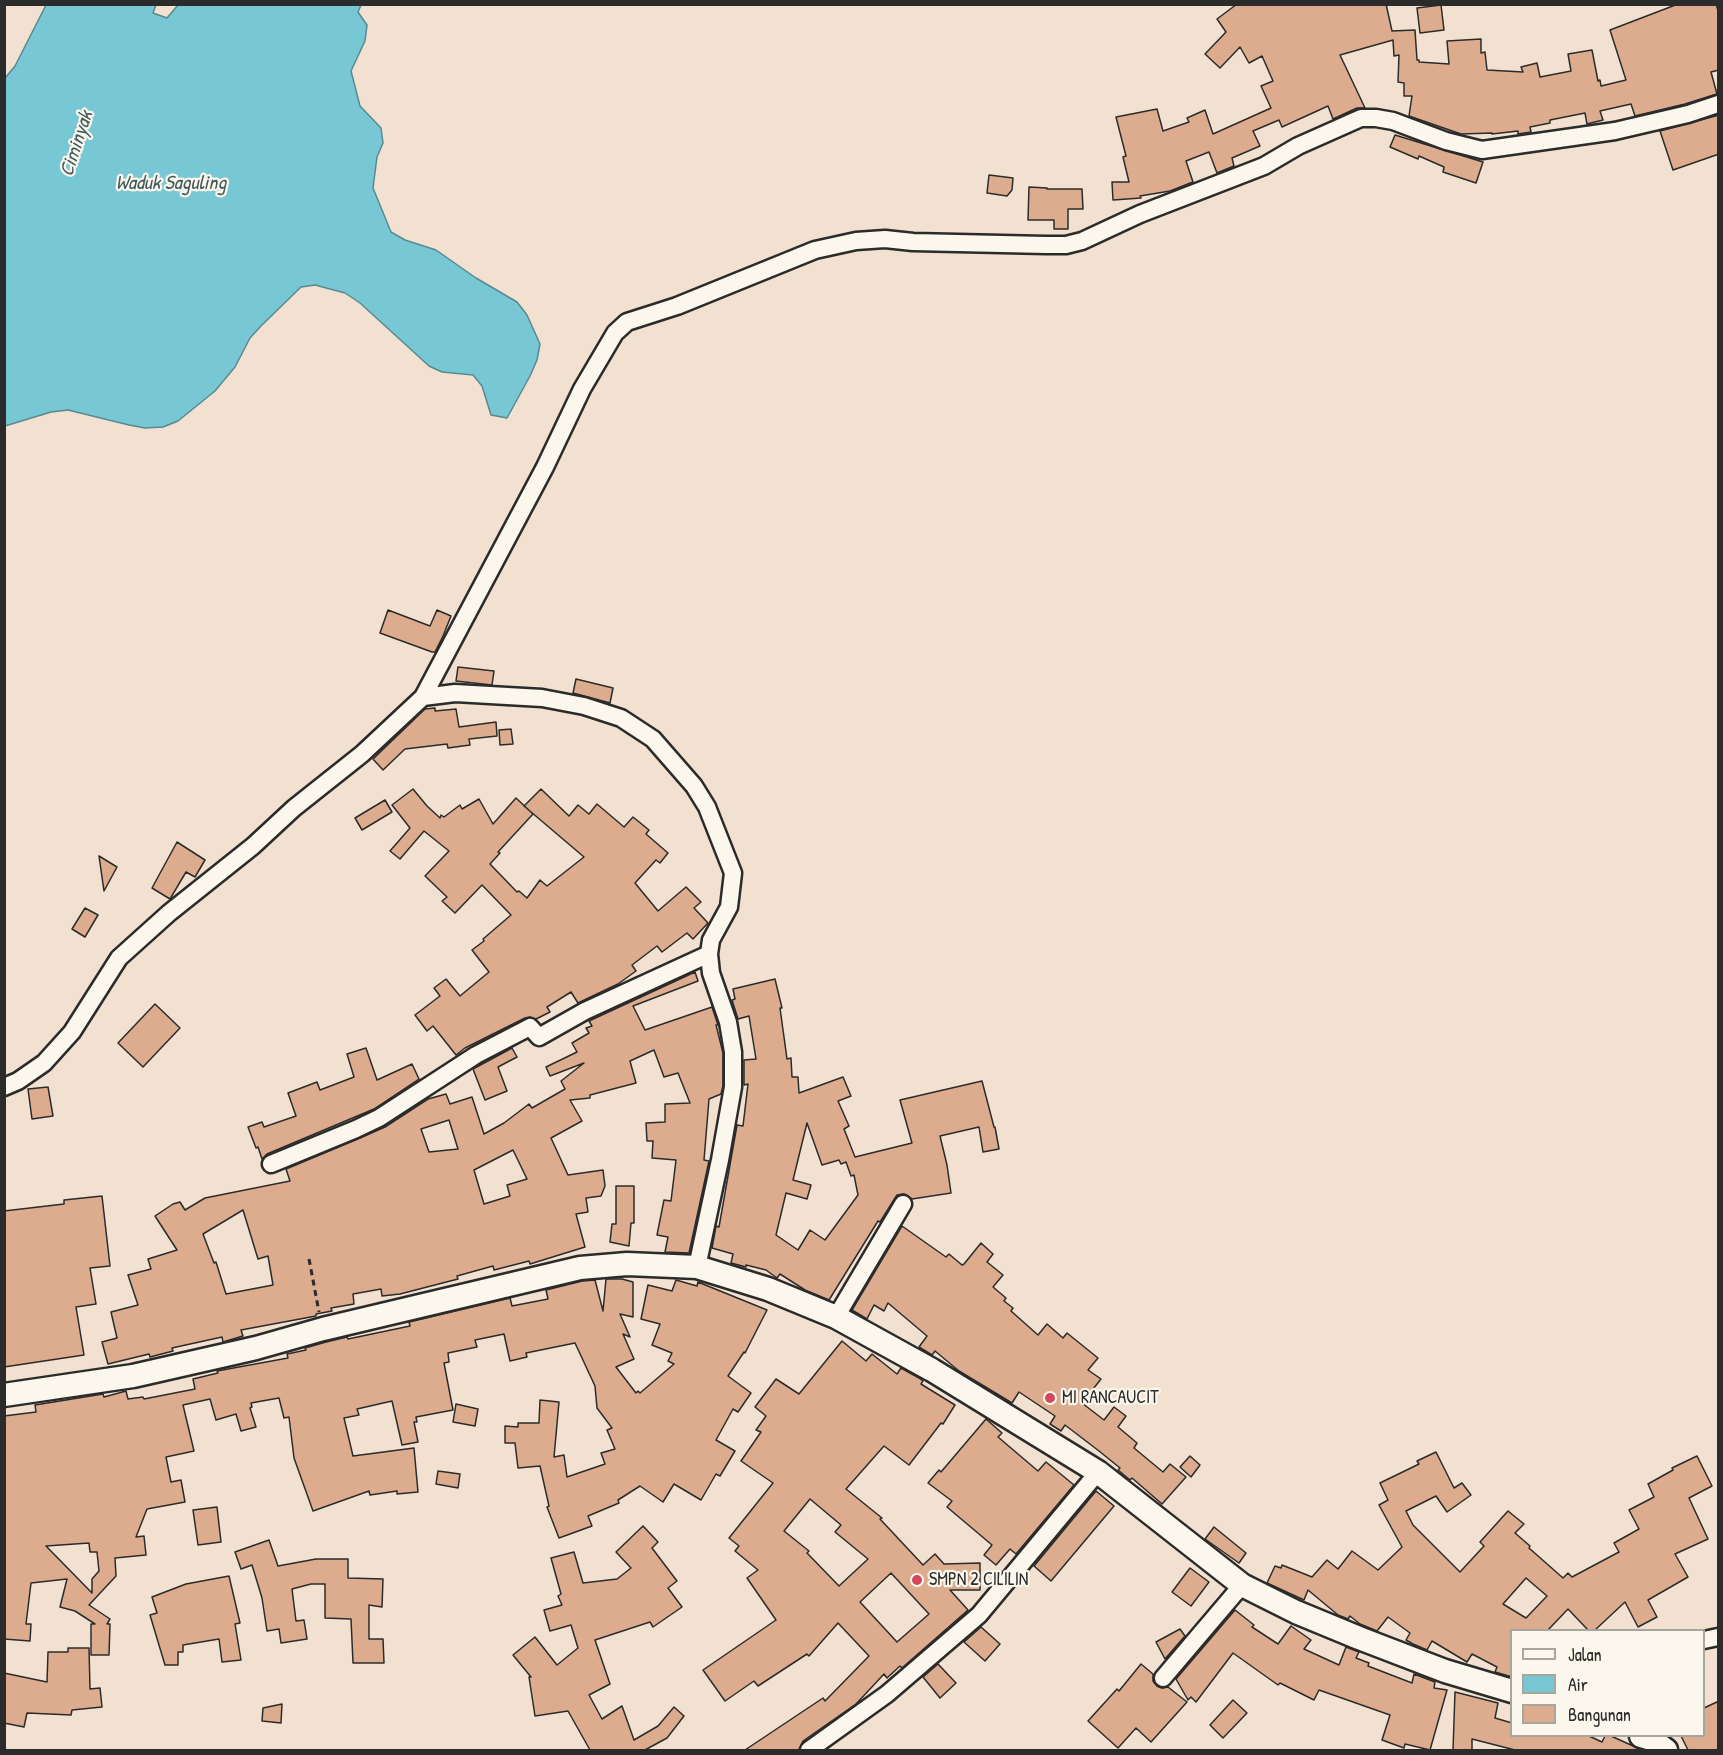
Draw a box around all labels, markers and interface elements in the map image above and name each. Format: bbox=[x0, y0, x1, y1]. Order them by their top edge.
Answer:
water label: Ciminyak bbox=[55, 108, 99, 180]
water label: Waduk Saguling bbox=[116, 172, 226, 196]
place label: MI RANCAUCIT bbox=[1062, 1387, 1159, 1409]
marker: MI RANCAUCIT bbox=[1043, 1391, 1057, 1405]
place label: SMPN 2 CILILIN bbox=[929, 1569, 1028, 1591]
marker: SMPN 2 CILILIN bbox=[910, 1573, 924, 1587]
legend bbox=[1510, 1629, 1705, 1737]
text: Jalan bbox=[1568, 1642, 1602, 1667]
text: Air bbox=[1568, 1672, 1588, 1697]
text: Bangunan bbox=[1568, 1702, 1631, 1727]

